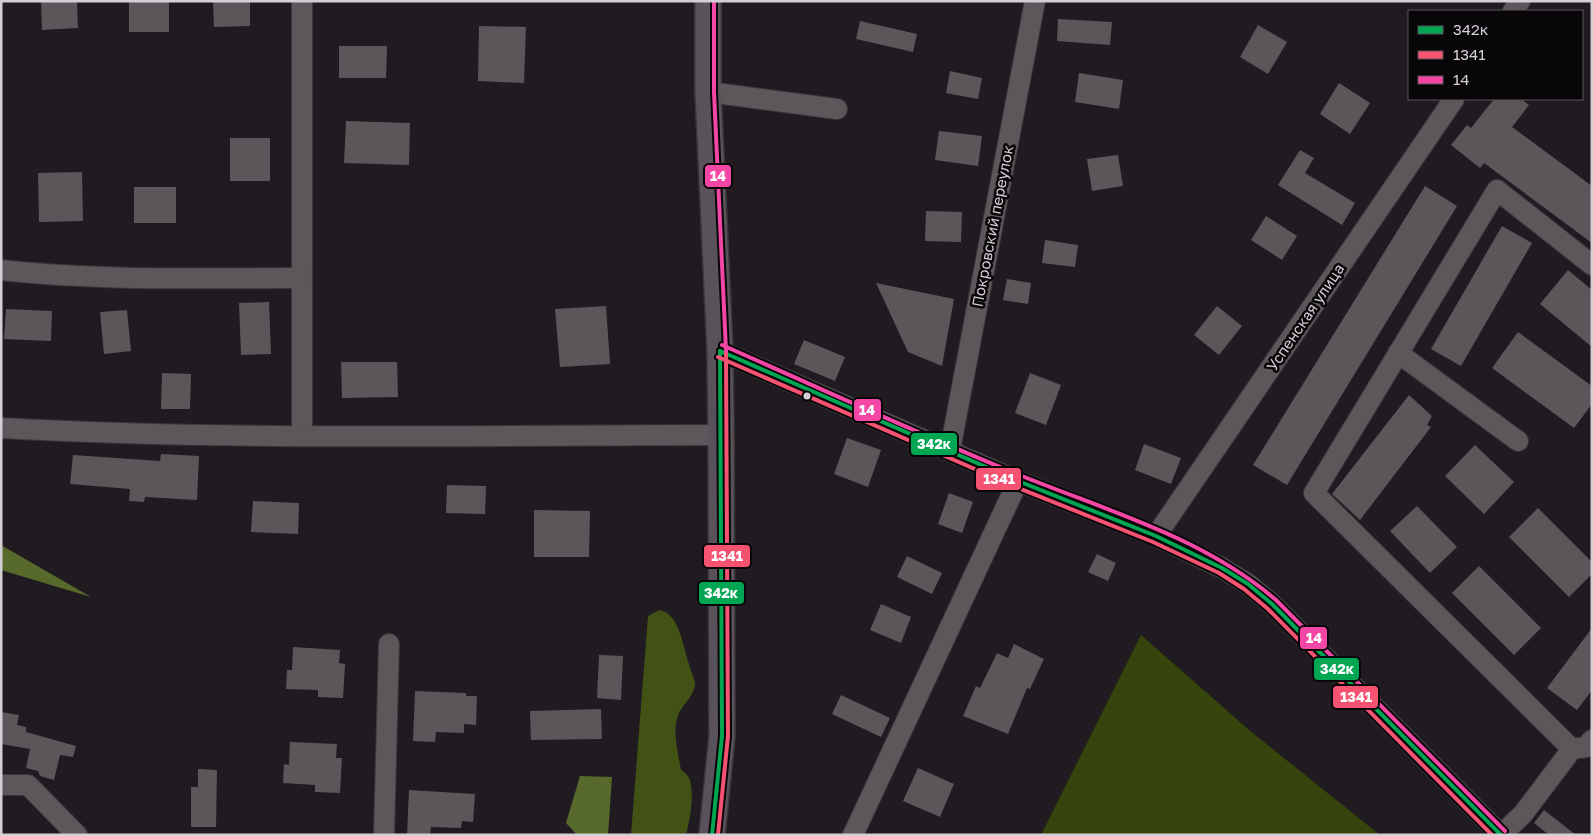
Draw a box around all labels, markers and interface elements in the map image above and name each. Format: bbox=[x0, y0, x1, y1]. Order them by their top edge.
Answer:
legend bbox=[1408, 10, 1583, 100]
text: 342к bbox=[1453, 20, 1489, 38]
text: 1341 bbox=[1453, 45, 1485, 63]
text: 14 bbox=[1453, 70, 1469, 88]
street label: Покровский переулок bbox=[967, 143, 1017, 308]
line badge: 14 bbox=[704, 164, 732, 188]
text: 14 bbox=[710, 167, 726, 184]
street label: Успенская улица bbox=[1262, 260, 1348, 374]
unlabelled marker bbox=[802, 391, 812, 401]
line badge: 14 bbox=[853, 398, 882, 422]
text: 14 bbox=[859, 401, 875, 418]
line badge: 342к bbox=[910, 432, 958, 456]
text: 342к bbox=[917, 435, 951, 452]
line badge: 1341 bbox=[975, 467, 1022, 491]
text: 1341 bbox=[983, 470, 1015, 487]
line badge: 1341 bbox=[703, 544, 751, 568]
text: 1341 bbox=[711, 547, 743, 564]
line badge: 342к bbox=[698, 581, 745, 605]
text: 342к bbox=[704, 584, 738, 601]
line badge: 14 bbox=[1299, 626, 1328, 650]
text: 14 bbox=[1306, 629, 1322, 646]
line badge: 342к bbox=[1313, 657, 1360, 681]
text: 342к bbox=[1320, 660, 1354, 677]
line badge: 1341 bbox=[1332, 685, 1379, 709]
text: 1341 bbox=[1340, 688, 1372, 705]

